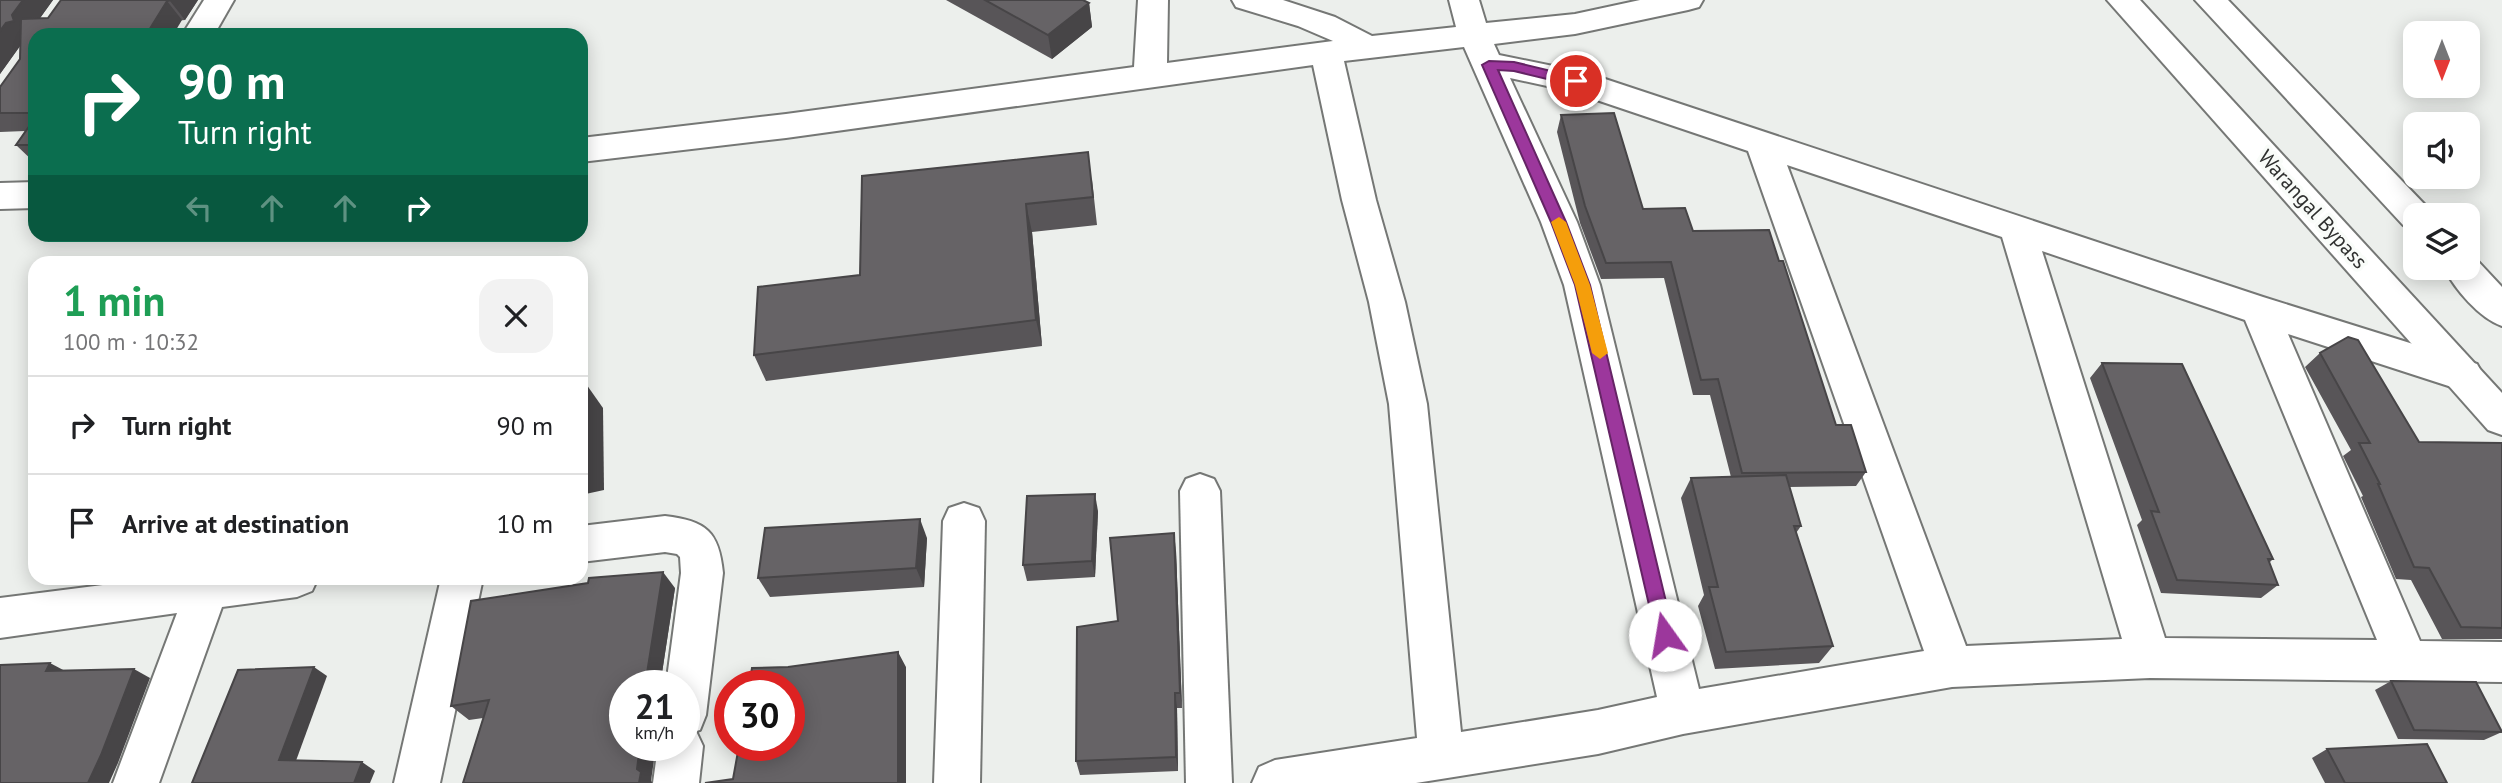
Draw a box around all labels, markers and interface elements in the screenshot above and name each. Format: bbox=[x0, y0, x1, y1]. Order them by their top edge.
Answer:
north arrow bbox=[2403, 21, 2480, 98]
map controls bbox=[2403, 21, 2480, 280]
text: 90 m bbox=[178, 49, 285, 113]
pin bbox=[1546, 51, 1606, 111]
icon: right bbox=[63, 56, 154, 147]
icon: arrive bbox=[1557, 62, 1595, 100]
text: Turn right bbox=[178, 111, 312, 153]
button: sound bbox=[2403, 112, 2480, 189]
street label: Warangal Bypass bbox=[2252, 144, 2374, 274]
icon: left bbox=[180, 189, 218, 227]
icon: ahead bbox=[253, 189, 291, 227]
icon: ahead bbox=[326, 189, 364, 227]
icon: right bbox=[399, 189, 437, 227]
button: layers bbox=[2403, 203, 2480, 280]
text: 1 min bbox=[63, 273, 165, 328]
button: close bbox=[479, 279, 553, 353]
text: 100 m · 10:32 bbox=[63, 327, 199, 356]
icon: right bbox=[63, 406, 101, 444]
text: Turn right bbox=[122, 409, 231, 442]
text: 90 m bbox=[497, 409, 553, 442]
icon: arrive bbox=[63, 504, 101, 542]
text: Arrive at destination bbox=[122, 507, 349, 540]
text: 10 m bbox=[497, 507, 553, 540]
position arrow bbox=[1628, 598, 1702, 672]
speed limit sign: 30 bbox=[714, 670, 805, 761]
text: 21 bbox=[635, 683, 674, 729]
text: km/h bbox=[635, 721, 674, 744]

